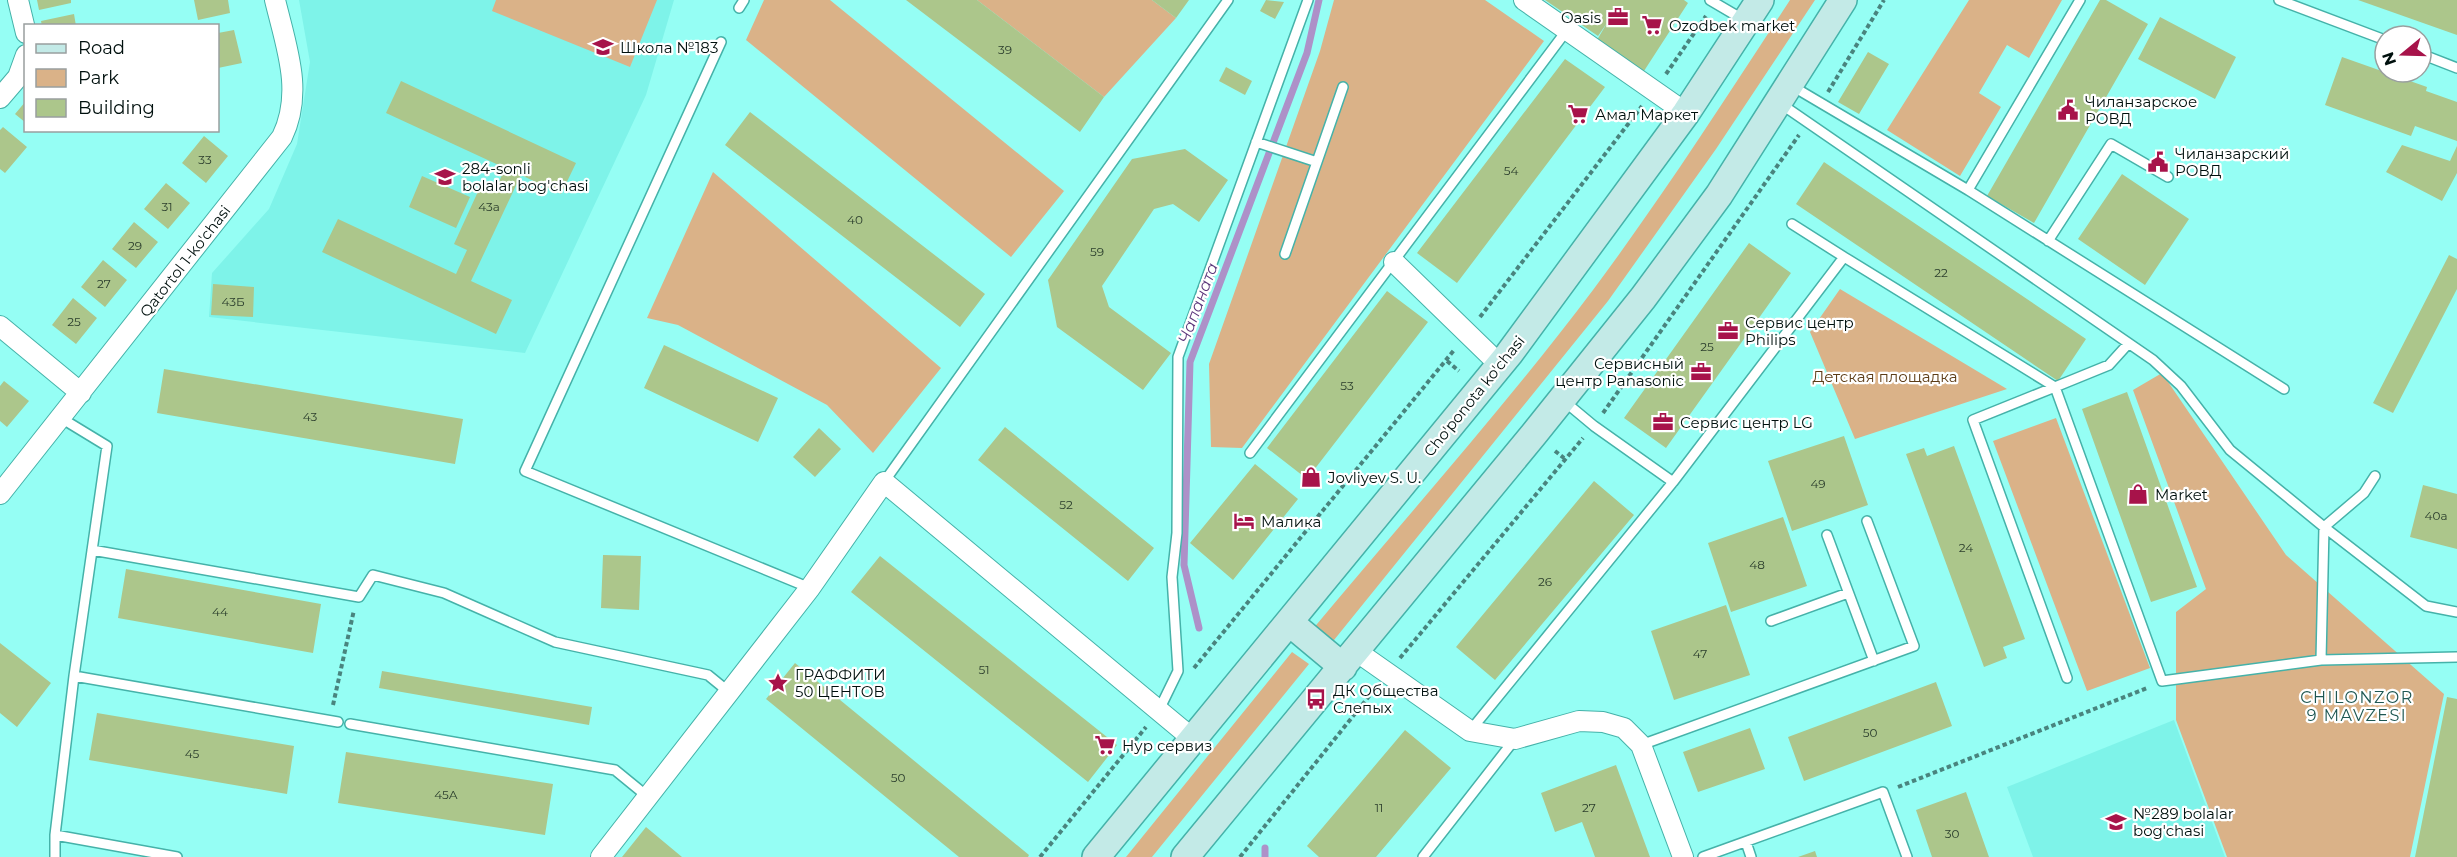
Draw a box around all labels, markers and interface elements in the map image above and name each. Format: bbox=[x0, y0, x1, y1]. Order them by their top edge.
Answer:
office icon: Oasis bbox=[1606, 5, 1630, 29]
place label: Oasis bbox=[1561, 8, 1601, 27]
supermarket icon: Ozodbek market bbox=[1640, 13, 1664, 37]
place label: Ozodbek market bbox=[1669, 16, 1795, 35]
legend bbox=[24, 24, 219, 132]
north arrow bbox=[2373, 24, 2433, 84]
school or university icon: Школа №183 bbox=[591, 35, 615, 59]
text: Road bbox=[78, 37, 125, 59]
place label: Школа №183 bbox=[620, 38, 718, 57]
house number: 39 bbox=[998, 42, 1012, 57]
text: N bbox=[2378, 50, 2400, 68]
text: Park bbox=[78, 67, 119, 89]
place label: Чиланзарское РОВД bbox=[2085, 92, 2197, 128]
text: Building bbox=[78, 97, 155, 119]
public building icon: Чиланзарское РОВД bbox=[2056, 98, 2080, 122]
supermarket icon: Амал Маркет bbox=[1566, 102, 1590, 126]
place label: Амал Маркет bbox=[1595, 105, 1699, 124]
place label: Чиланзарский РОВД bbox=[2175, 144, 2289, 180]
public building icon: Чиланзарский РОВД bbox=[2146, 150, 2170, 174]
house number: 33 bbox=[198, 152, 212, 167]
place label: 284-sonli bolalar bog'chasi bbox=[462, 159, 589, 195]
house number: 54 bbox=[1504, 163, 1518, 178]
school or university icon: 284-sonli bolalar bog'chasi bbox=[433, 165, 457, 189]
house number: 31 bbox=[161, 199, 173, 214]
house number: 43a bbox=[478, 199, 500, 214]
street label: Qatortol 1-ko'chasi bbox=[135, 201, 235, 321]
house number: 40 bbox=[847, 212, 863, 227]
house number: 29 bbox=[128, 238, 142, 253]
house number: 59 bbox=[1090, 244, 1104, 259]
water label: Чапаната bbox=[1174, 260, 1222, 346]
house number: 22 bbox=[1934, 265, 1948, 280]
house number: 27 bbox=[97, 276, 111, 291]
house number: 43Б bbox=[221, 294, 245, 309]
place label: Сервис центр Philips bbox=[1745, 313, 1854, 349]
house number: 25 bbox=[67, 314, 81, 329]
office icon: Сервис центр Philips bbox=[1716, 319, 1740, 343]
street label: Cho'ponota ko'chasi bbox=[1419, 332, 1529, 460]
house number: 25 bbox=[1700, 339, 1714, 354]
place label: Сервисный центр Panasonic bbox=[1555, 354, 1684, 390]
office icon: Сервисный центр Panasonic bbox=[1689, 360, 1713, 384]
park label: Детская площадка bbox=[1813, 367, 1958, 386]
house number: 53 bbox=[1340, 378, 1354, 393]
house number: 43 bbox=[303, 409, 317, 424]
office icon: Сервис центр LG bbox=[1651, 410, 1675, 434]
place label: Сервис центр LG bbox=[1680, 413, 1813, 432]
shop icon: Jovliyev S. U. bbox=[1299, 465, 1323, 489]
place label: Jovliyev S. U. bbox=[1327, 468, 1421, 487]
house number: 49 bbox=[1810, 476, 1826, 491]
shop icon: Market bbox=[2126, 482, 2150, 506]
place label: Market bbox=[2155, 485, 2208, 504]
house number: 52 bbox=[1059, 497, 1073, 512]
house number: 40а bbox=[2425, 508, 2447, 523]
hotel icon: Малика bbox=[1232, 509, 1256, 533]
place label: Малика bbox=[1261, 512, 1321, 531]
house number: 24 bbox=[1959, 540, 1973, 555]
house number: 48 bbox=[1749, 557, 1765, 572]
house number: 26 bbox=[1538, 574, 1552, 589]
house number: 44 bbox=[212, 604, 228, 619]
house number: 47 bbox=[1693, 646, 1707, 661]
house number: 51 bbox=[978, 662, 990, 677]
place label: ГРАФФИТИ 50 ЦЕНТОВ bbox=[795, 665, 886, 701]
place icon: ГРАФФИТИ 50 ЦЕНТОВ bbox=[766, 671, 790, 695]
place label: ДК Общества Слепых bbox=[1333, 681, 1438, 717]
bus stop icon: ДК Общества Слепых bbox=[1304, 687, 1328, 711]
district label: CHILONZOR 9 MAVZESI bbox=[2300, 688, 2414, 725]
house number: 50 bbox=[1863, 725, 1877, 740]
supermarket icon: Нур сервиз bbox=[1093, 733, 1117, 757]
place label: Нур сервиз bbox=[1122, 736, 1212, 755]
house number: 45 bbox=[185, 746, 200, 761]
house number: 50 bbox=[891, 770, 905, 785]
house number: 45А bbox=[434, 787, 458, 802]
house number: 11 bbox=[1375, 800, 1383, 815]
house number: 27 bbox=[1582, 800, 1596, 815]
place label: №289 bolalar bog'chasi bbox=[2133, 804, 2234, 840]
school or university icon: №289 bolalar bog'chasi bbox=[2104, 810, 2128, 834]
house number: 30 bbox=[1945, 826, 1959, 841]

